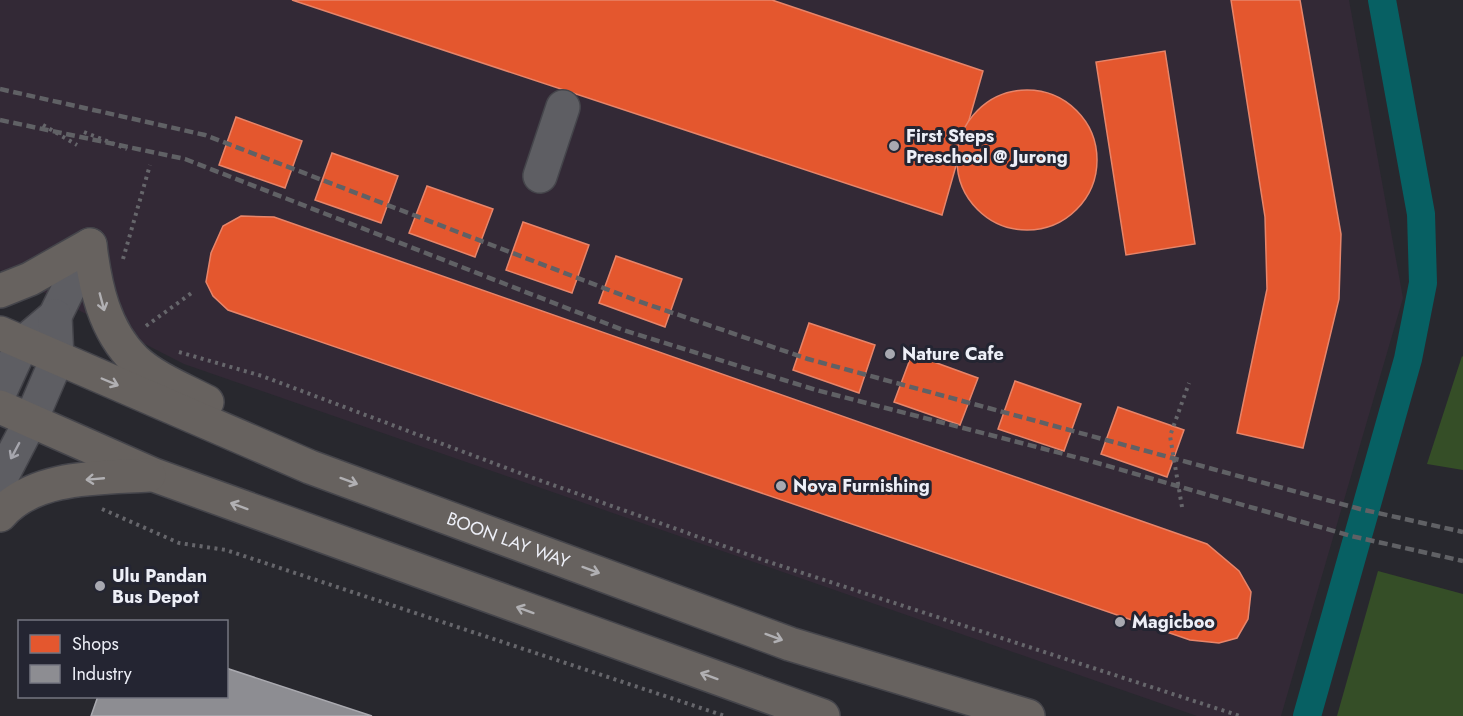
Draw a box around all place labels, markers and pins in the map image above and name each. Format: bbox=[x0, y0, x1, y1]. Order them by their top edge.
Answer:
place label: First Steps Preschool @ Jurong bbox=[906, 123, 1068, 170]
marker: First Steps Preschool @ Jurong bbox=[887, 139, 901, 153]
place label: Nature Cafe bbox=[902, 341, 1004, 367]
marker: Nature Cafe bbox=[883, 347, 897, 361]
place label: Nova Furnishing bbox=[793, 473, 930, 499]
marker: Nova Furnishing bbox=[774, 479, 788, 493]
place label: Ulu Pandan Bus Depot bbox=[112, 563, 207, 610]
marker: Ulu Pandan Bus Depot bbox=[93, 579, 107, 593]
place label: Magicboo bbox=[1132, 609, 1215, 635]
marker: Magicboo bbox=[1113, 615, 1127, 629]

